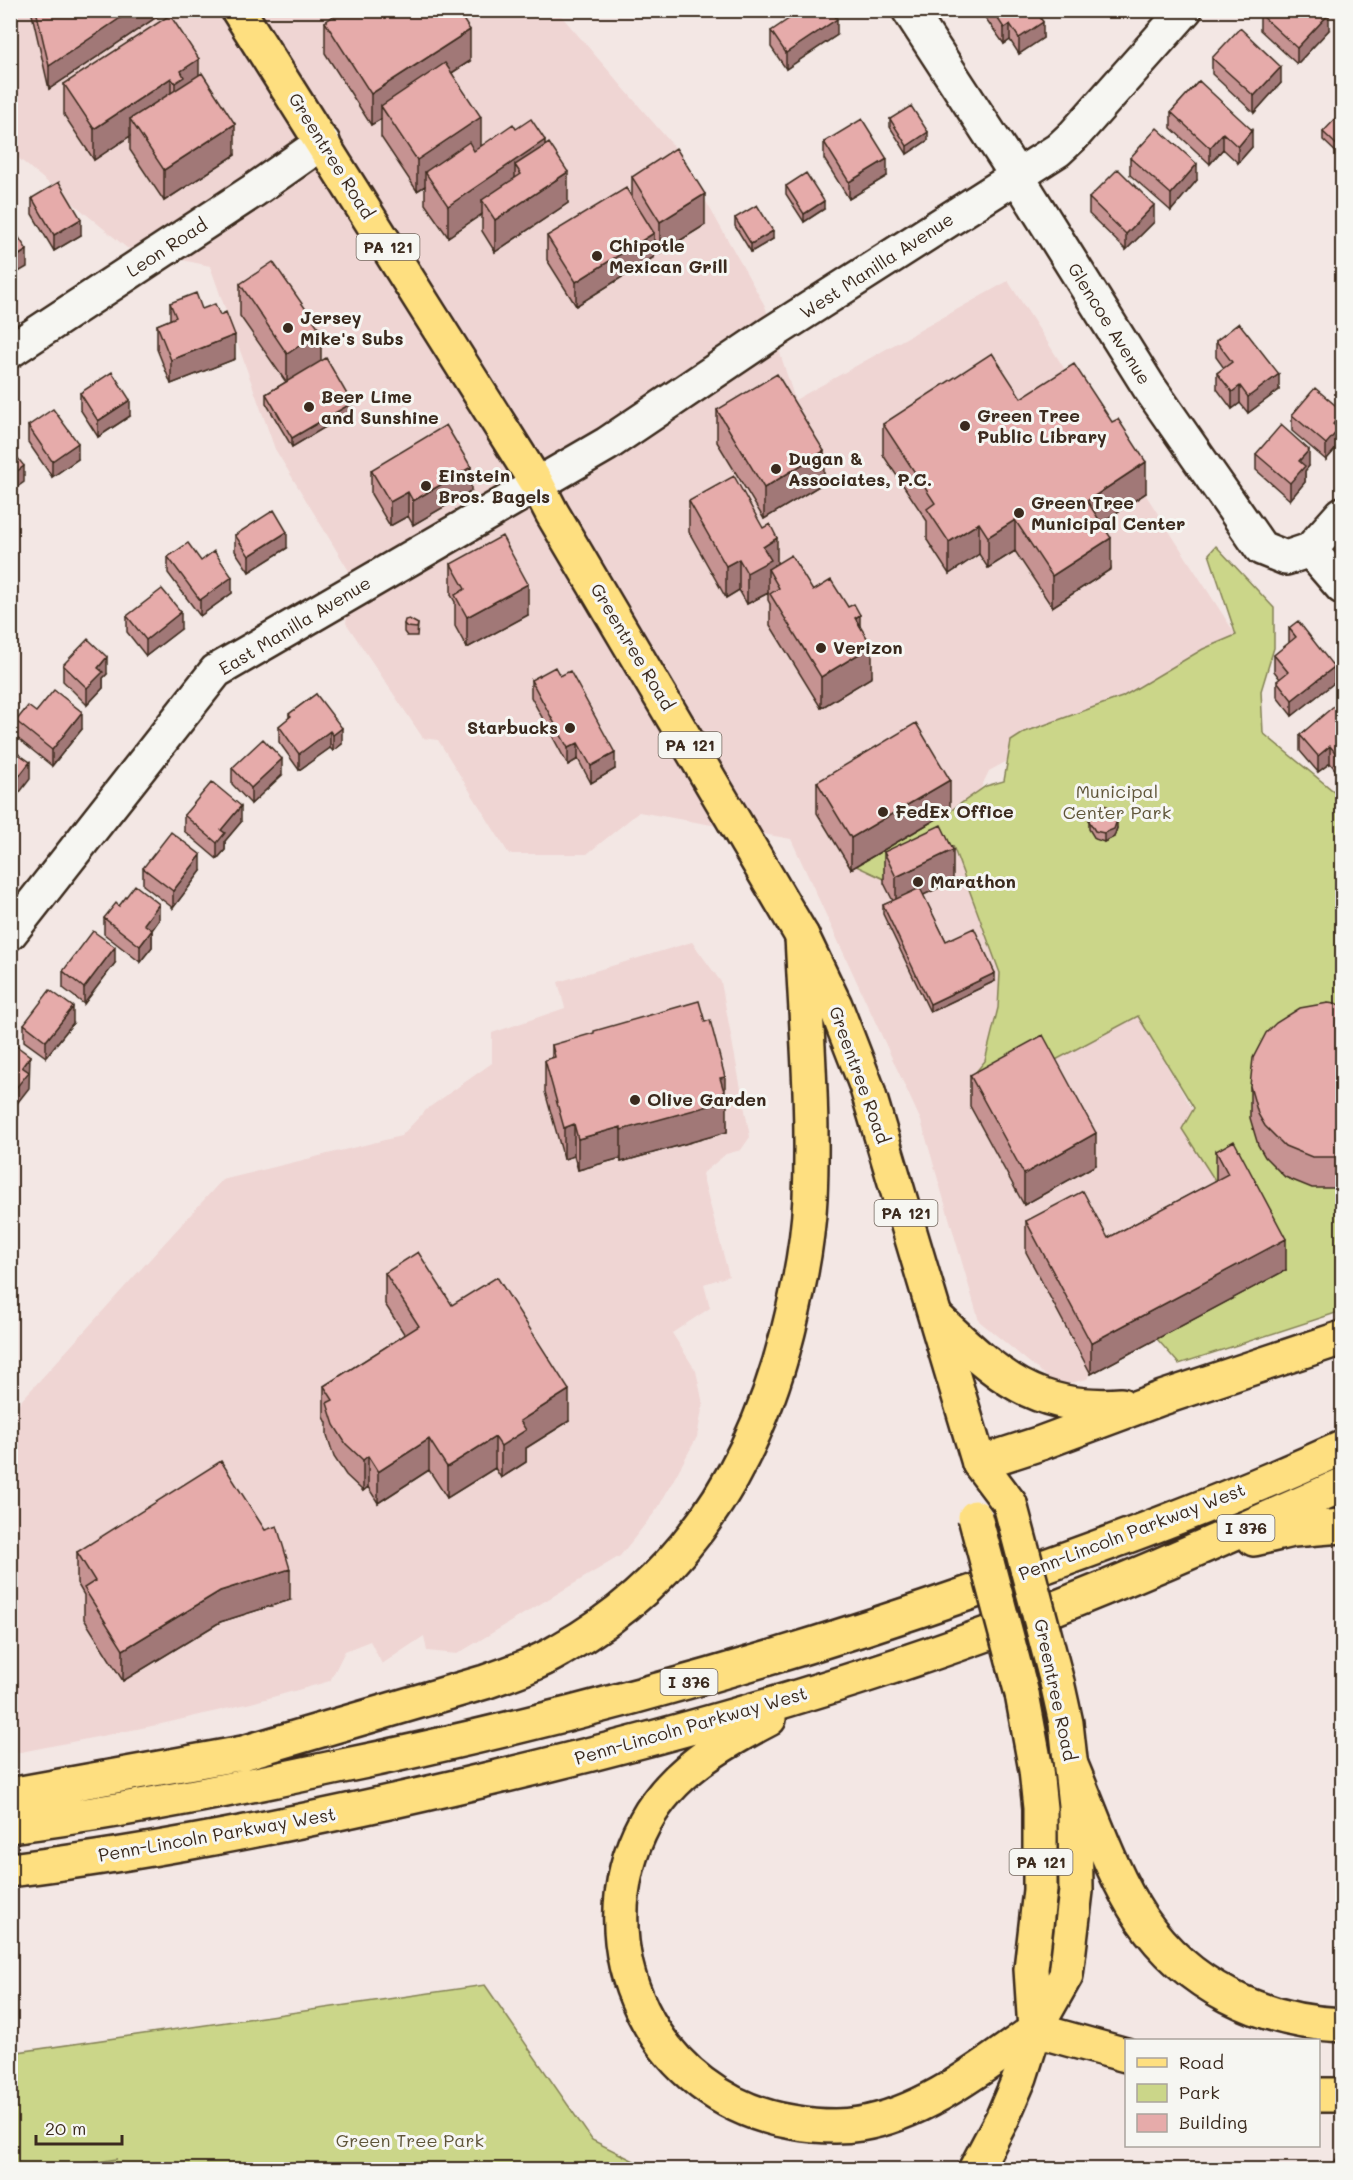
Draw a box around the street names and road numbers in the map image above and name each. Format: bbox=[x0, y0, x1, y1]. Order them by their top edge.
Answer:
street label: Greentree Road bbox=[283, 88, 380, 223]
street label: West Manilla Avenue bbox=[795, 206, 958, 324]
street label: Leon Road bbox=[121, 212, 212, 282]
road number: PA 121 bbox=[356, 234, 420, 260]
street label: Glencoe Avenue bbox=[1063, 258, 1157, 389]
street label: East Manilla Avenue bbox=[214, 570, 375, 680]
street label: Greentree Road bbox=[585, 578, 680, 715]
road number: PA 121 bbox=[658, 732, 722, 758]
street label: Greentree Road bbox=[824, 1003, 896, 1147]
road number: PA 121 bbox=[874, 1200, 938, 1226]
street label: Penn-Lincoln Parkway West bbox=[1015, 1477, 1248, 1585]
road number: I 376 bbox=[1218, 1515, 1274, 1541]
street label: Greentree Road bbox=[1029, 1617, 1083, 1763]
road number: I 376 bbox=[660, 1669, 718, 1695]
street label: Penn-Lincoln Parkway West bbox=[572, 1680, 810, 1770]
street label: Penn-Lincoln Parkway West bbox=[96, 1801, 338, 1867]
road number: PA 121 bbox=[1010, 1849, 1072, 1875]

